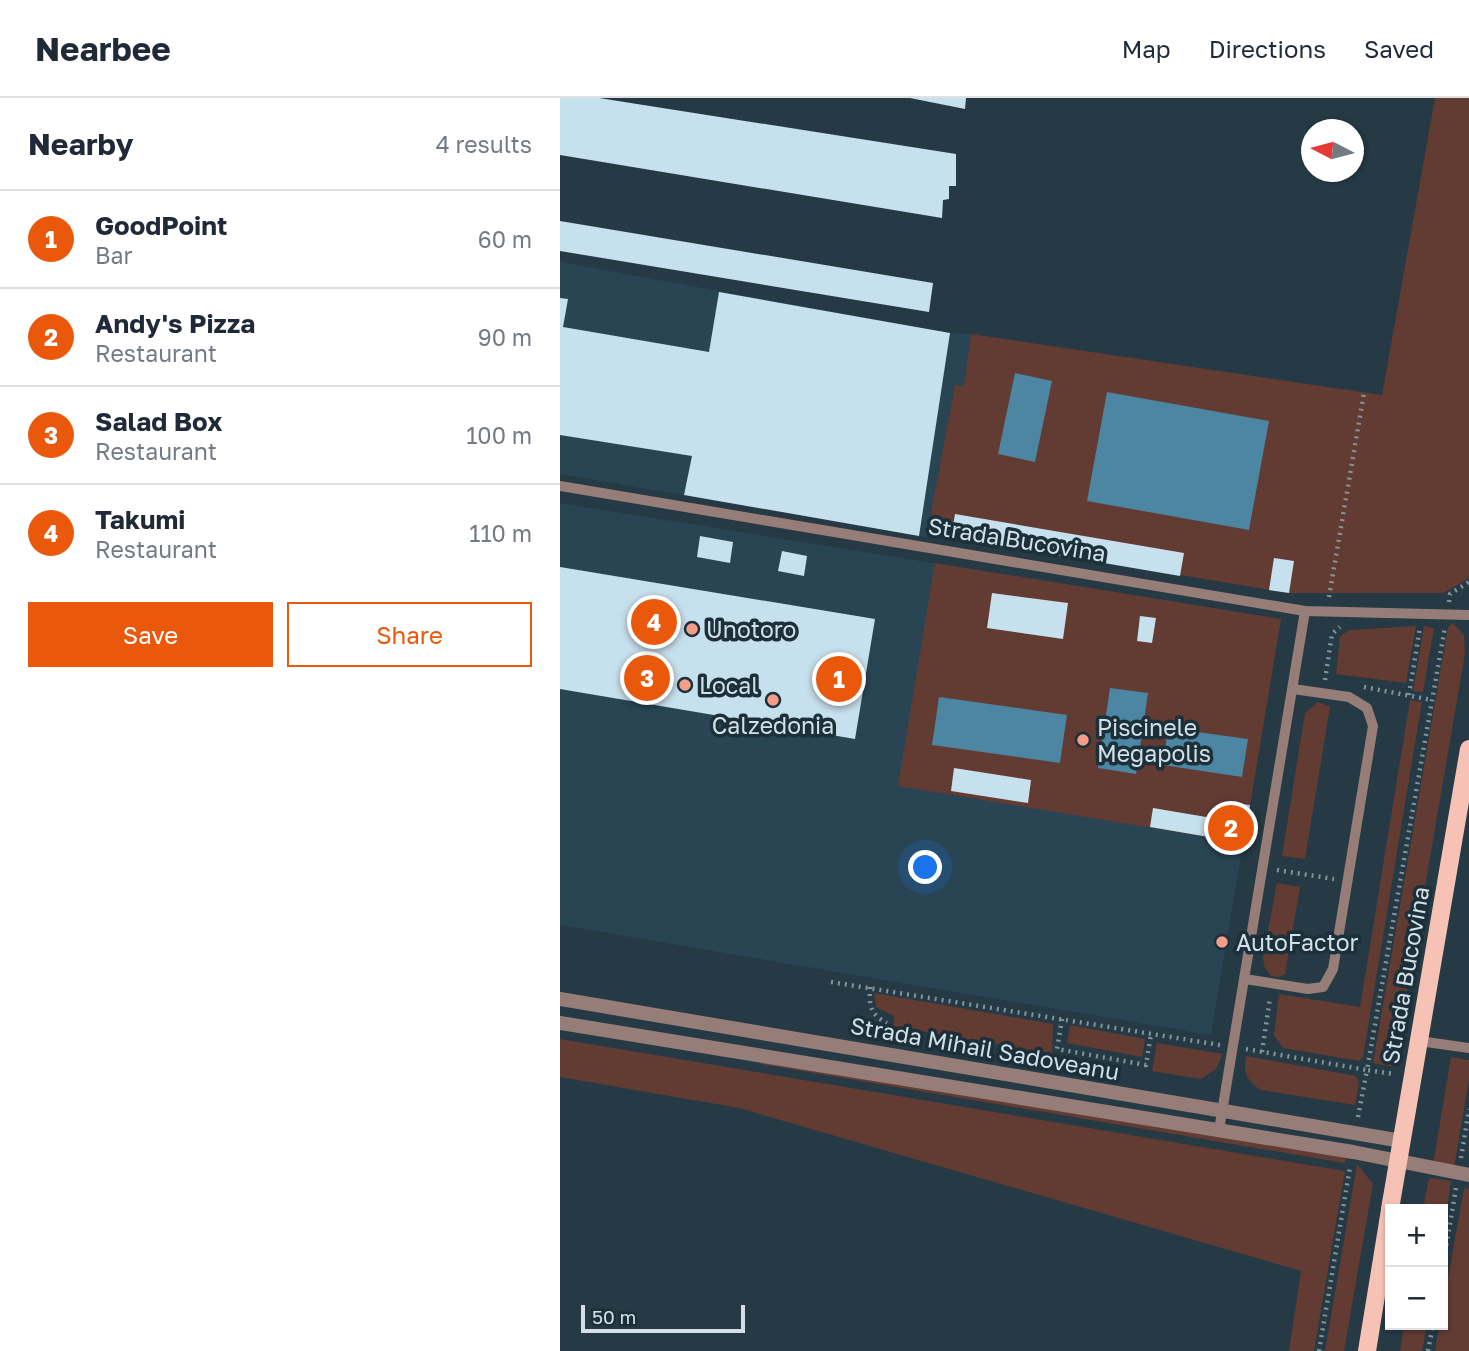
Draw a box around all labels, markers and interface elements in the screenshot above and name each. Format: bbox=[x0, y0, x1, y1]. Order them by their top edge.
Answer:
text: Nearbee bbox=[35, 29, 171, 68]
text: Map bbox=[1122, 34, 1171, 63]
text: Directions bbox=[1209, 34, 1326, 63]
text: Saved bbox=[1364, 34, 1434, 63]
north arrow bbox=[1301, 119, 1364, 182]
text: Nearby bbox=[28, 126, 133, 162]
text: 4 results bbox=[436, 130, 532, 158]
text: GoodPoint bbox=[95, 210, 227, 241]
text: 1 bbox=[45, 225, 57, 253]
text: 60 m bbox=[478, 225, 532, 253]
text: Bar bbox=[95, 241, 132, 269]
text: Andy's Pizza bbox=[95, 308, 255, 339]
text: 2 bbox=[44, 323, 58, 351]
text: 90 m bbox=[478, 323, 532, 351]
text: Restaurant bbox=[95, 339, 217, 367]
text: Salad Box bbox=[95, 406, 222, 437]
text: 3 bbox=[44, 421, 58, 449]
text: 100 m bbox=[466, 421, 532, 449]
text: Restaurant bbox=[95, 437, 217, 465]
text: Takumi bbox=[95, 504, 185, 535]
street label: Strada Bucovina bbox=[926, 511, 1108, 567]
text: 4 bbox=[44, 519, 58, 547]
text: 110 m bbox=[469, 519, 532, 547]
text: Restaurant bbox=[95, 535, 217, 563]
pin: 4 bbox=[631, 596, 677, 648]
button: Save bbox=[28, 602, 273, 667]
button: Share bbox=[287, 602, 532, 667]
place label: Unotoro bbox=[706, 615, 796, 643]
marker: Unotoro bbox=[684, 621, 700, 637]
pin: 3 bbox=[624, 652, 670, 704]
pin: 1 bbox=[816, 653, 862, 705]
place label: Local bbox=[699, 671, 759, 699]
marker: Local bbox=[677, 677, 693, 693]
marker: Calzedonia bbox=[765, 692, 781, 708]
place label: Calzedonia bbox=[712, 711, 834, 739]
place label: Piscinele Megapolis bbox=[1097, 713, 1211, 767]
marker: Piscinele Megapolis bbox=[1075, 732, 1091, 748]
pin: 2 bbox=[1208, 802, 1254, 854]
your location bbox=[908, 850, 942, 884]
street label: Strada Bucovina bbox=[1376, 884, 1434, 1066]
place label: AutoFactor bbox=[1236, 928, 1359, 956]
marker: AutoFactor bbox=[1214, 934, 1230, 950]
street label: Strada Mihail Sadoveanu bbox=[848, 1011, 1122, 1085]
map controls bbox=[1385, 1204, 1448, 1330]
button: + bbox=[1385, 1204, 1448, 1267]
button: − bbox=[1385, 1267, 1448, 1330]
scale bar bbox=[581, 1302, 746, 1334]
text: 50 m bbox=[592, 1305, 636, 1328]

